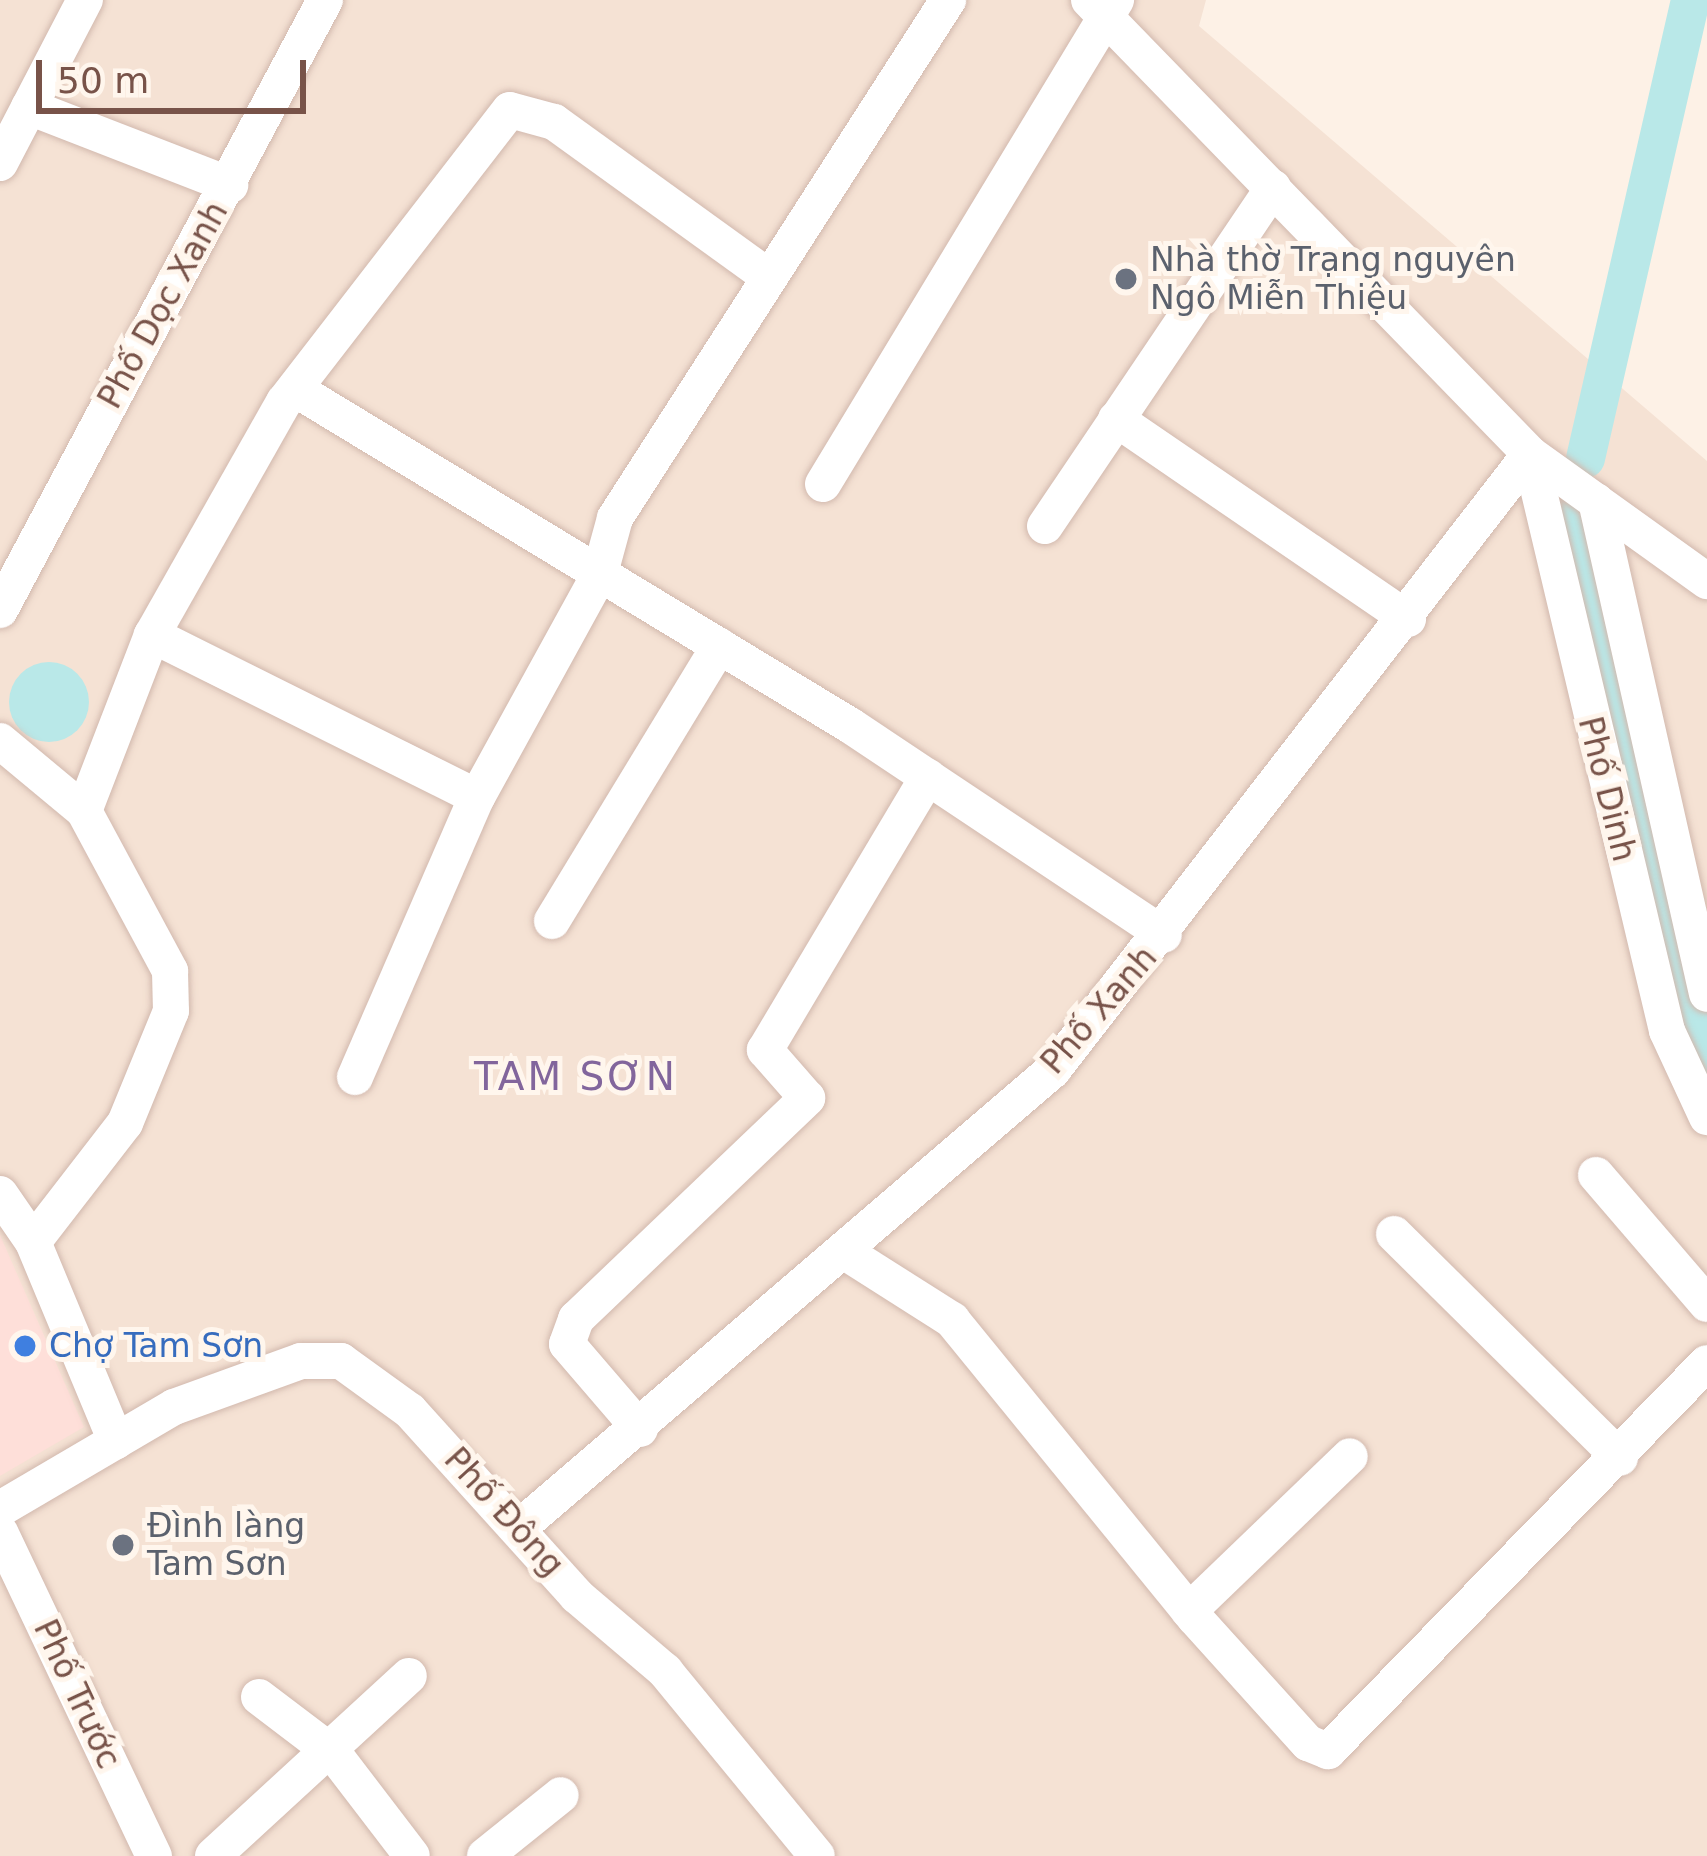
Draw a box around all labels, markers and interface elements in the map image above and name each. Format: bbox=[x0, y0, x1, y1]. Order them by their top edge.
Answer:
scale bar bbox=[42, 36, 312, 110]
text: 50 m bbox=[57, 60, 149, 101]
street label: Phố Dọc Xanh bbox=[90, 195, 236, 415]
place label: Nhà thờ Trạng nguyên Ngô Miễn Thiệu bbox=[1150, 240, 1516, 318]
marker: Nhà thờ Trạng nguyên Ngô Miễn Thiệu bbox=[1113, 266, 1139, 292]
street label: Phố Dinh bbox=[1570, 712, 1644, 866]
street label: Phố Xanh bbox=[1033, 938, 1165, 1082]
district label: TAM SƠN bbox=[474, 1054, 678, 1100]
place label: Chợ Tam Sơn bbox=[49, 1326, 263, 1366]
marker: Chợ Tam Sơn bbox=[12, 1333, 38, 1359]
street label: Phố Đông bbox=[436, 1440, 572, 1584]
place label: Đình làng Tam Sơn bbox=[147, 1506, 305, 1584]
marker: Đình làng Tam Sơn bbox=[110, 1532, 136, 1558]
street label: Phố Trước bbox=[25, 1613, 129, 1775]

